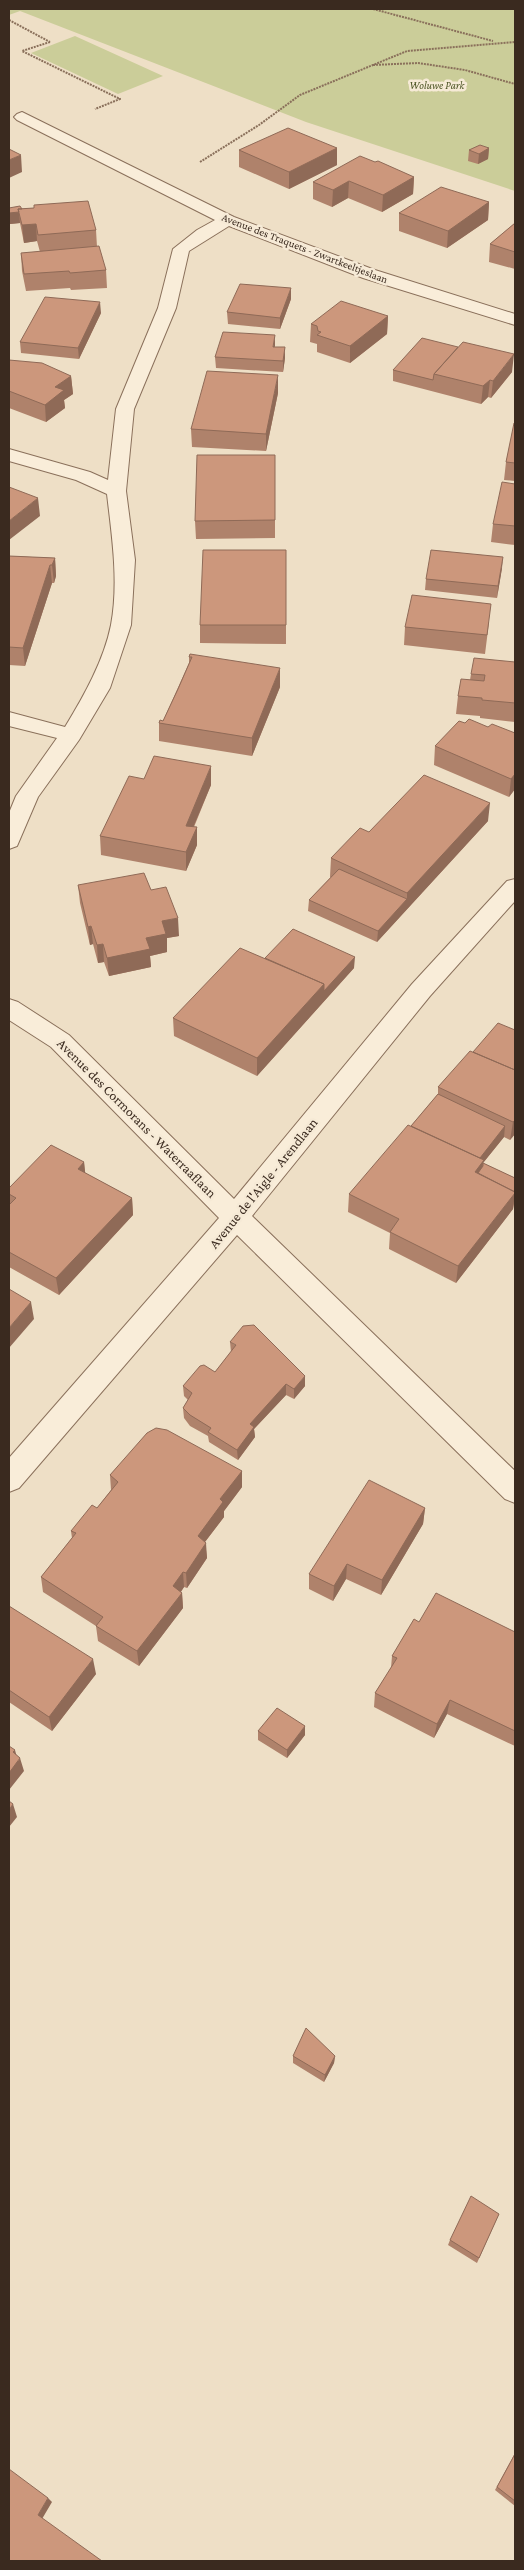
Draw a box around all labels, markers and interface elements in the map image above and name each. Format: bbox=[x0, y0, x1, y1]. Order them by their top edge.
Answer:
park label: Woluwe Park bbox=[410, 79, 466, 91]
street label: Avenue des Traquets - Zwartkeeltjeslaan bbox=[220, 211, 390, 286]
street label: Avenue des Cormorans - Waterraaflaan bbox=[54, 1035, 220, 1201]
street label: Avenue de l'Aigle - Arendlaan bbox=[205, 1114, 321, 1251]

